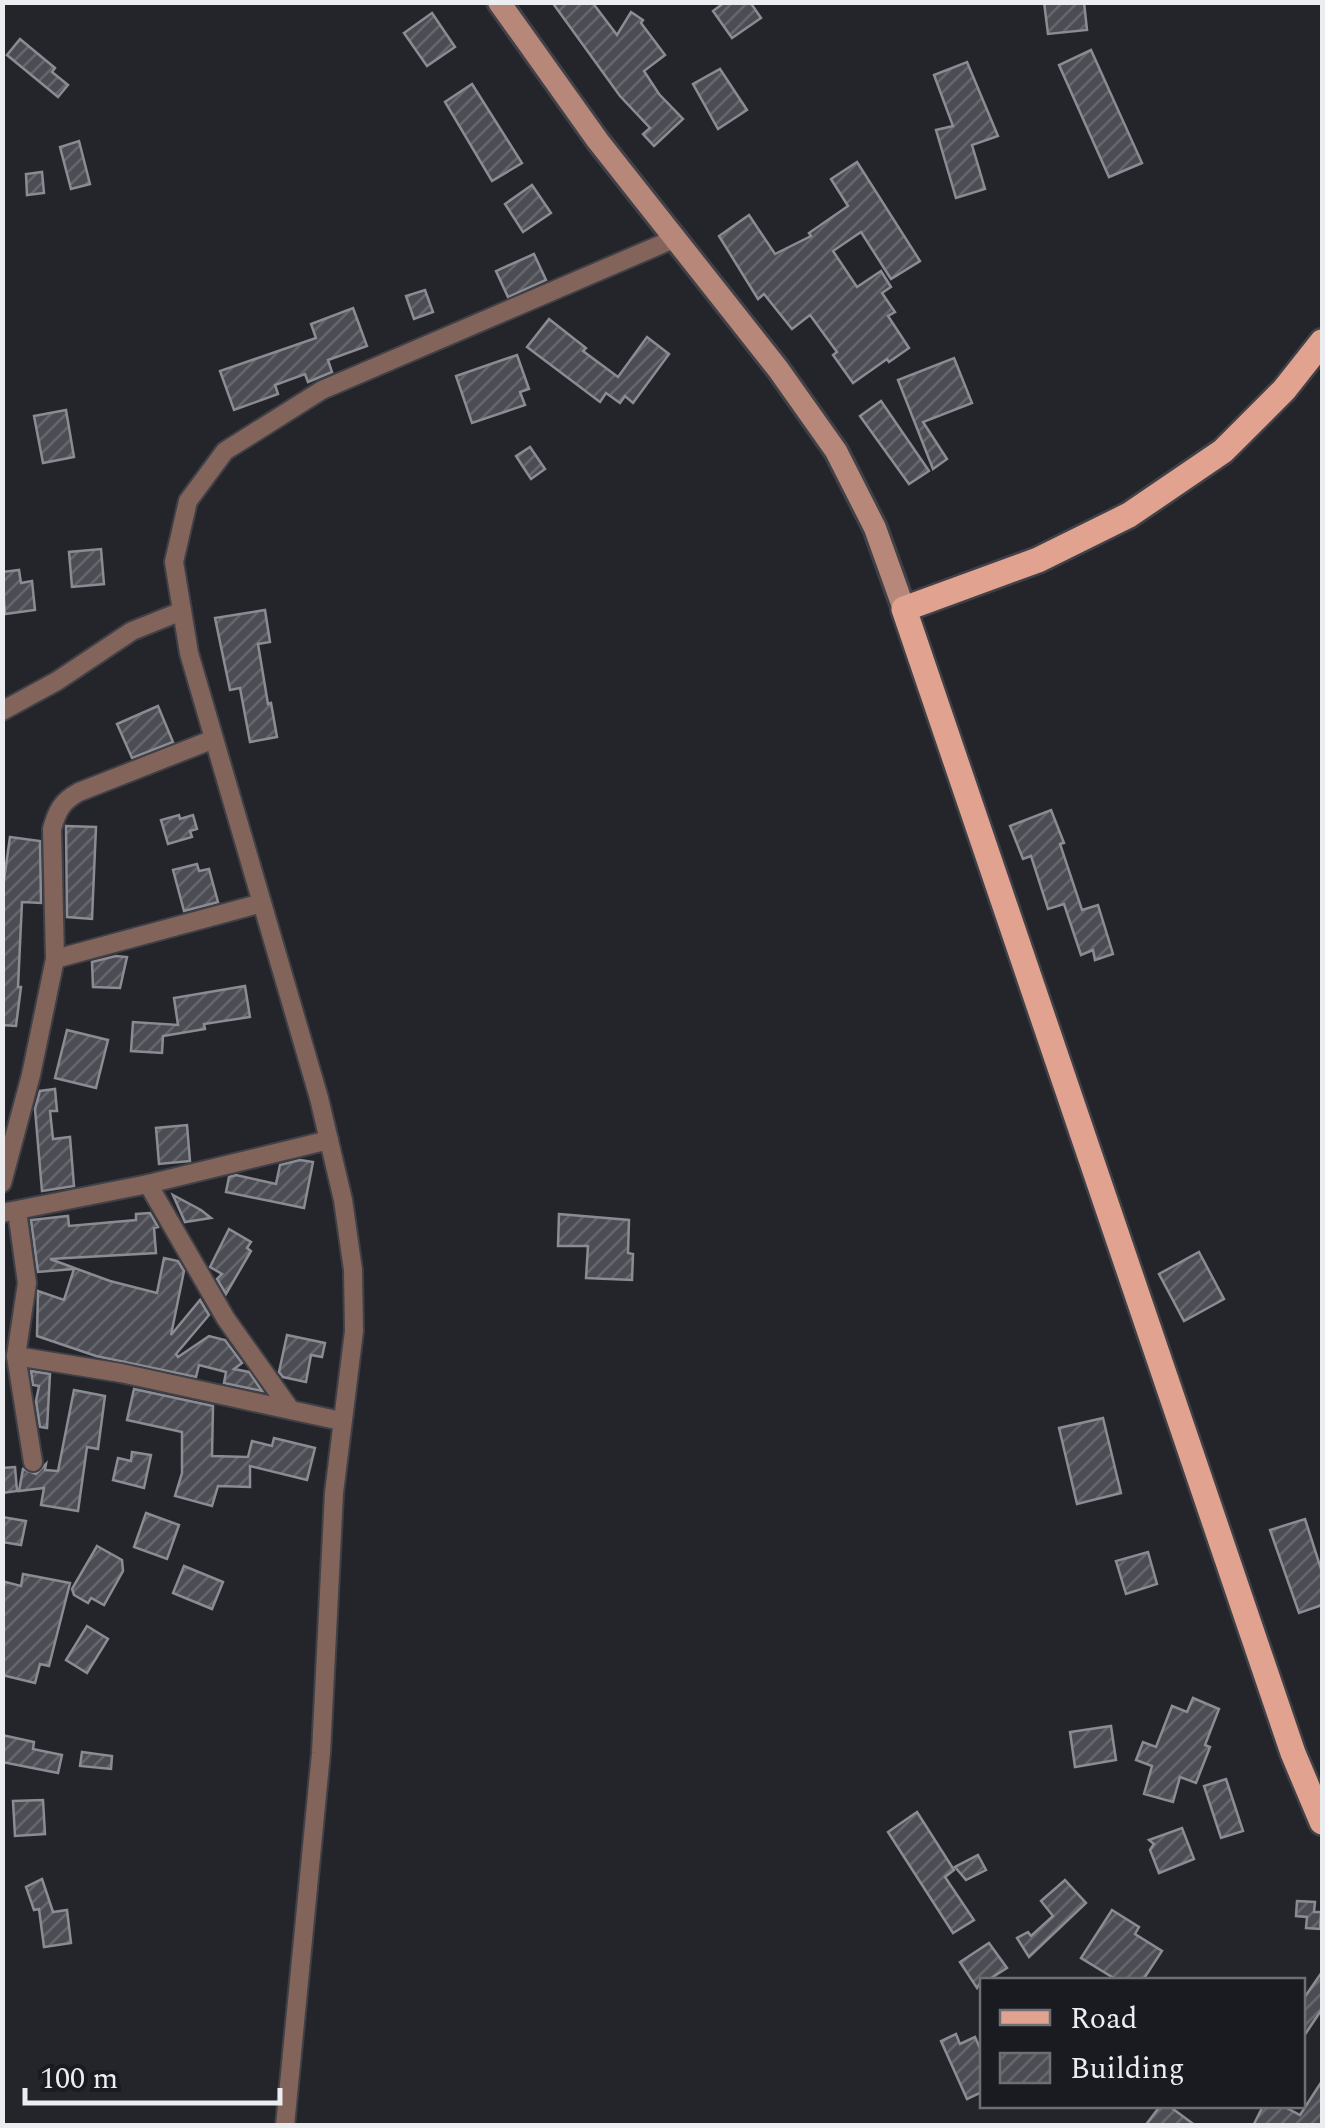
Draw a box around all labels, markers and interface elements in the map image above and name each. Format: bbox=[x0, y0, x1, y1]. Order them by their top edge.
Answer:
legend bbox=[980, 1978, 1305, 2108]
text: Road bbox=[1070, 1996, 1138, 2042]
scale bar bbox=[25, 2043, 280, 2105]
text: Building bbox=[1070, 2046, 1185, 2092]
text: 100 m bbox=[40, 2056, 118, 2102]

